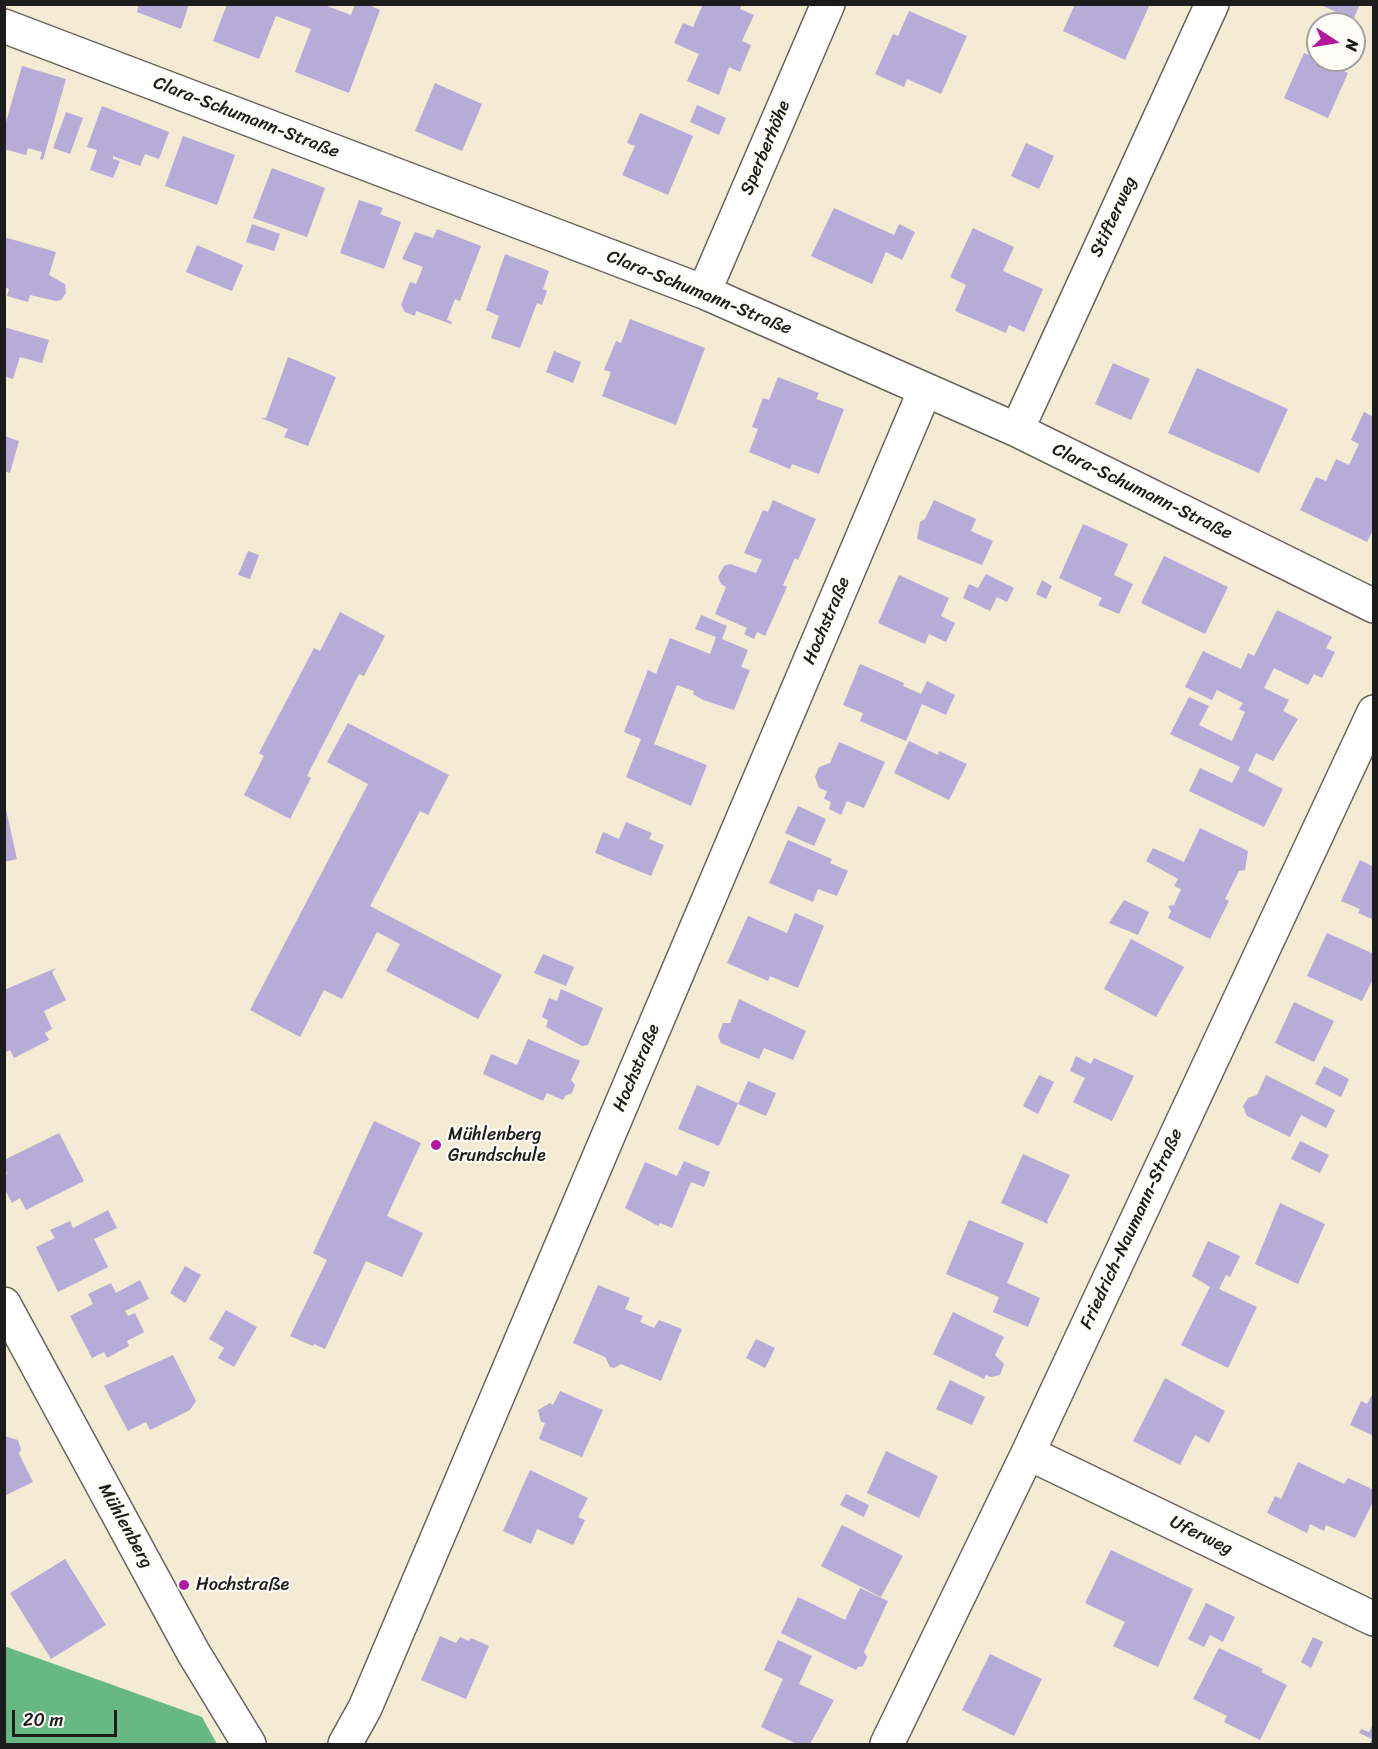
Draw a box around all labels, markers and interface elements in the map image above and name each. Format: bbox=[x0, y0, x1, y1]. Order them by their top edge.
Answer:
north arrow bbox=[1306, 12, 1366, 72]
text: N bbox=[1337, 37, 1367, 54]
street label: Clara-Schumann-Straße bbox=[150, 73, 342, 163]
street label: Sperberhöhe bbox=[736, 98, 796, 198]
street label: Stifterweg bbox=[1086, 173, 1142, 261]
street label: Clara-Schumann-Straße bbox=[603, 246, 795, 340]
street label: Clara-Schumann-Straße bbox=[1049, 439, 1235, 545]
street label: Hochstraße bbox=[799, 574, 855, 668]
street label: Hochstraße bbox=[609, 1021, 665, 1115]
place label: Mühlenberg Grundschule bbox=[448, 1124, 546, 1166]
street label: Friedrich-Naumann-Straße bbox=[1076, 1125, 1188, 1333]
marker: Mühlenberg Grundschule bbox=[429, 1138, 443, 1152]
street label: Mühlenberg bbox=[93, 1480, 157, 1572]
street label: Uferweg bbox=[1166, 1512, 1236, 1560]
place label: Hochstraße bbox=[196, 1574, 289, 1596]
marker: Hochstraße bbox=[177, 1578, 191, 1592]
scale bar bbox=[15, 1698, 120, 1736]
text: 20 m bbox=[23, 1704, 63, 1736]

